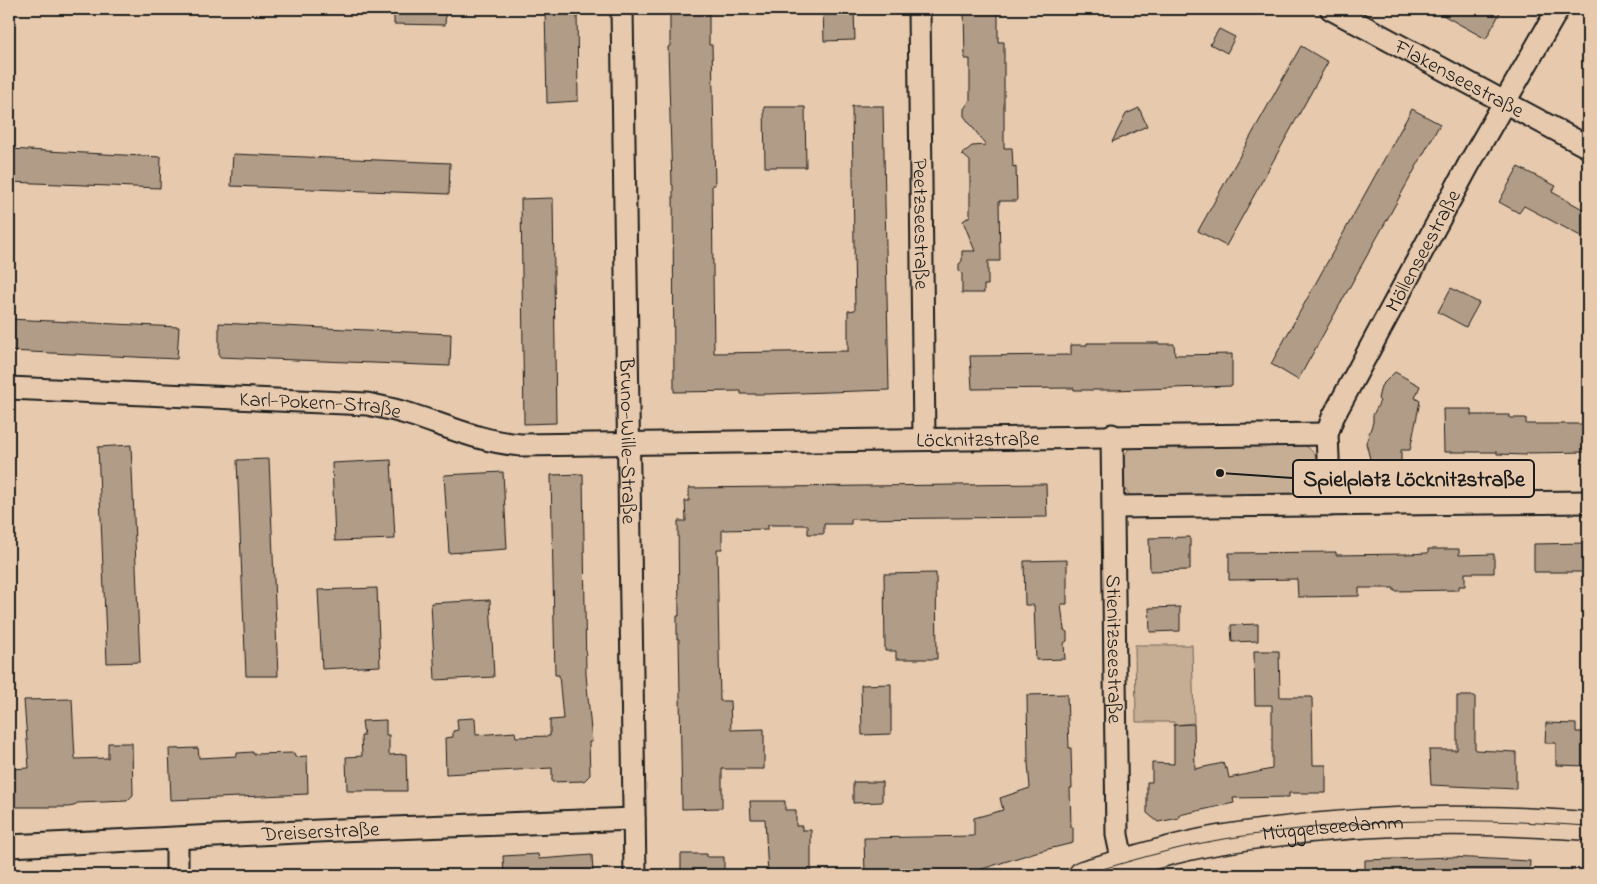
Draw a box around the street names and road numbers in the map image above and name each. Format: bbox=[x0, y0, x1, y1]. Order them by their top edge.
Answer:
street label: Flakenseestraße bbox=[1388, 32, 1529, 127]
street label: Peetzseestraße bbox=[904, 158, 935, 290]
street label: Möllenseestraße bbox=[1379, 184, 1470, 318]
street label: Bruno-Wille-Straße bbox=[610, 357, 643, 525]
street label: Karl-Pokern-Straße bbox=[239, 385, 405, 428]
street label: Löcknitzstraße bbox=[916, 425, 1040, 457]
street label: Stienitzseestraße bbox=[1097, 574, 1129, 724]
street label: Müggelseedamm bbox=[1260, 809, 1404, 850]
street label: Dreiserstraße bbox=[260, 815, 381, 851]

